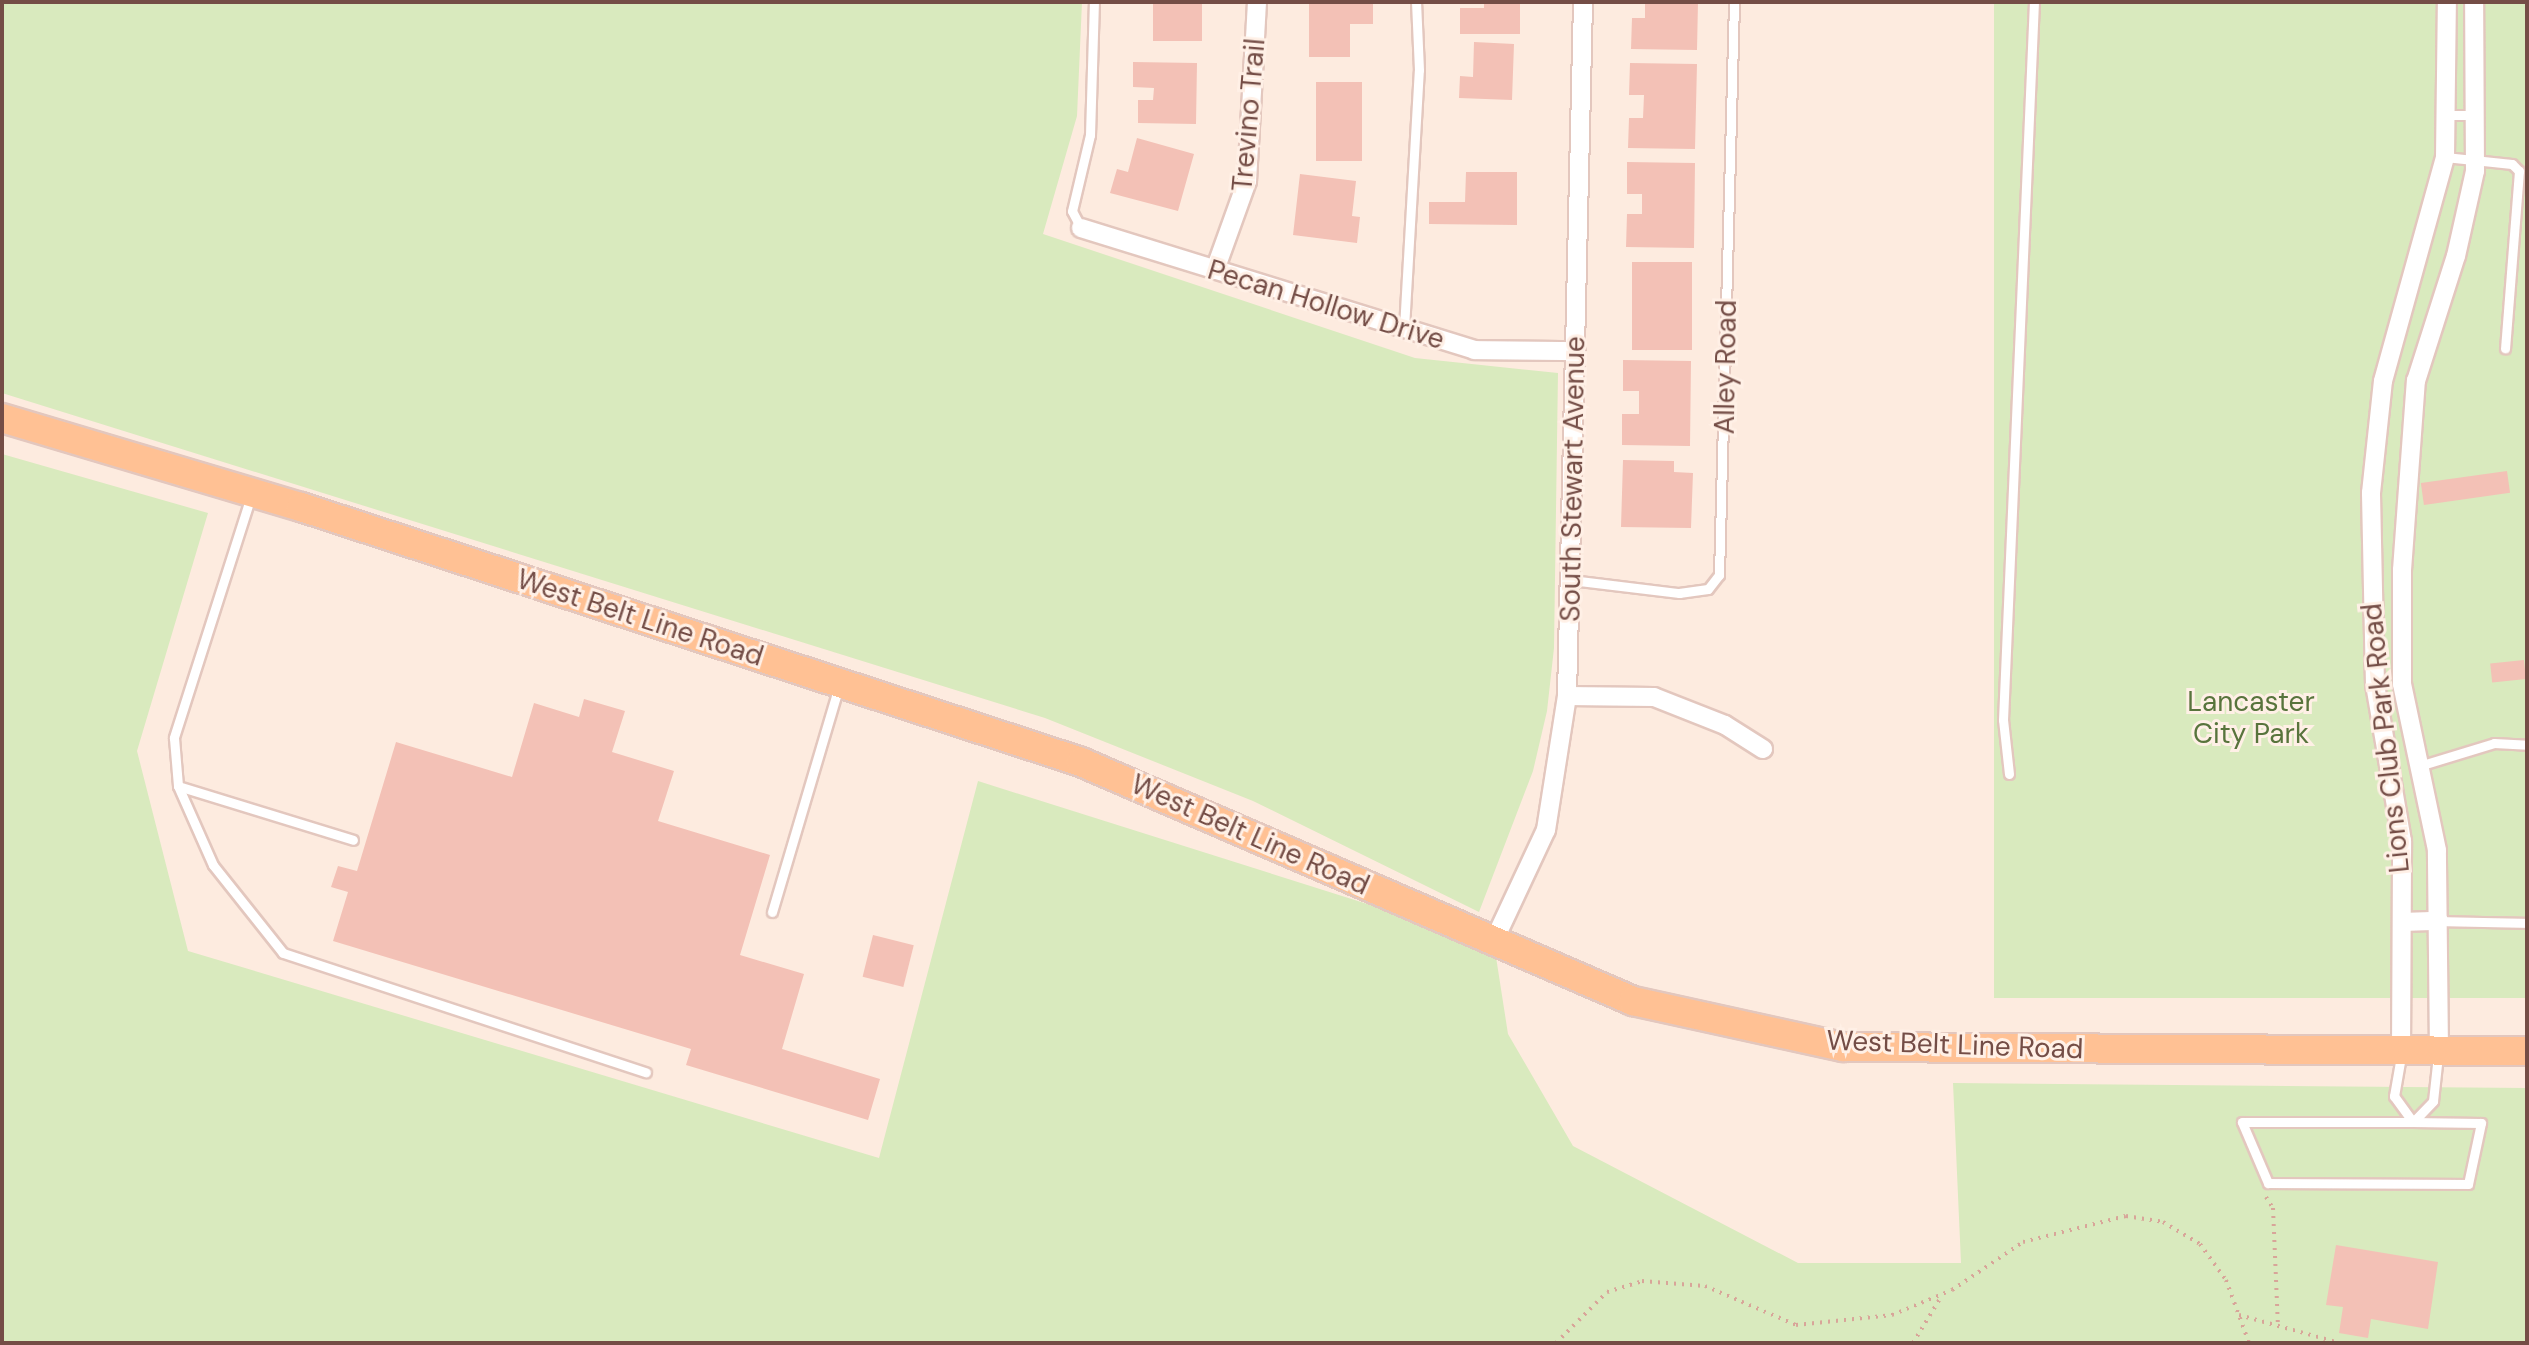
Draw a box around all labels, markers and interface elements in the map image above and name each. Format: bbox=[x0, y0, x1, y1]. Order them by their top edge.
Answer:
street label: Trevino Trail bbox=[1226, 37, 1272, 193]
street label: Pecan Hollow Drive bbox=[1204, 253, 1448, 357]
street label: Alley Road bbox=[1708, 299, 1744, 435]
street label: South Stewart Avenue bbox=[1554, 336, 1592, 622]
street label: West Belt Line Road bbox=[513, 562, 767, 674]
street label: Lions Club Park Road bbox=[2355, 602, 2417, 874]
park label: Lancaster City Park bbox=[2187, 685, 2315, 751]
street label: West Belt Line Road bbox=[1126, 767, 1374, 903]
street label: West Belt Line Road bbox=[1826, 1024, 2084, 1066]

